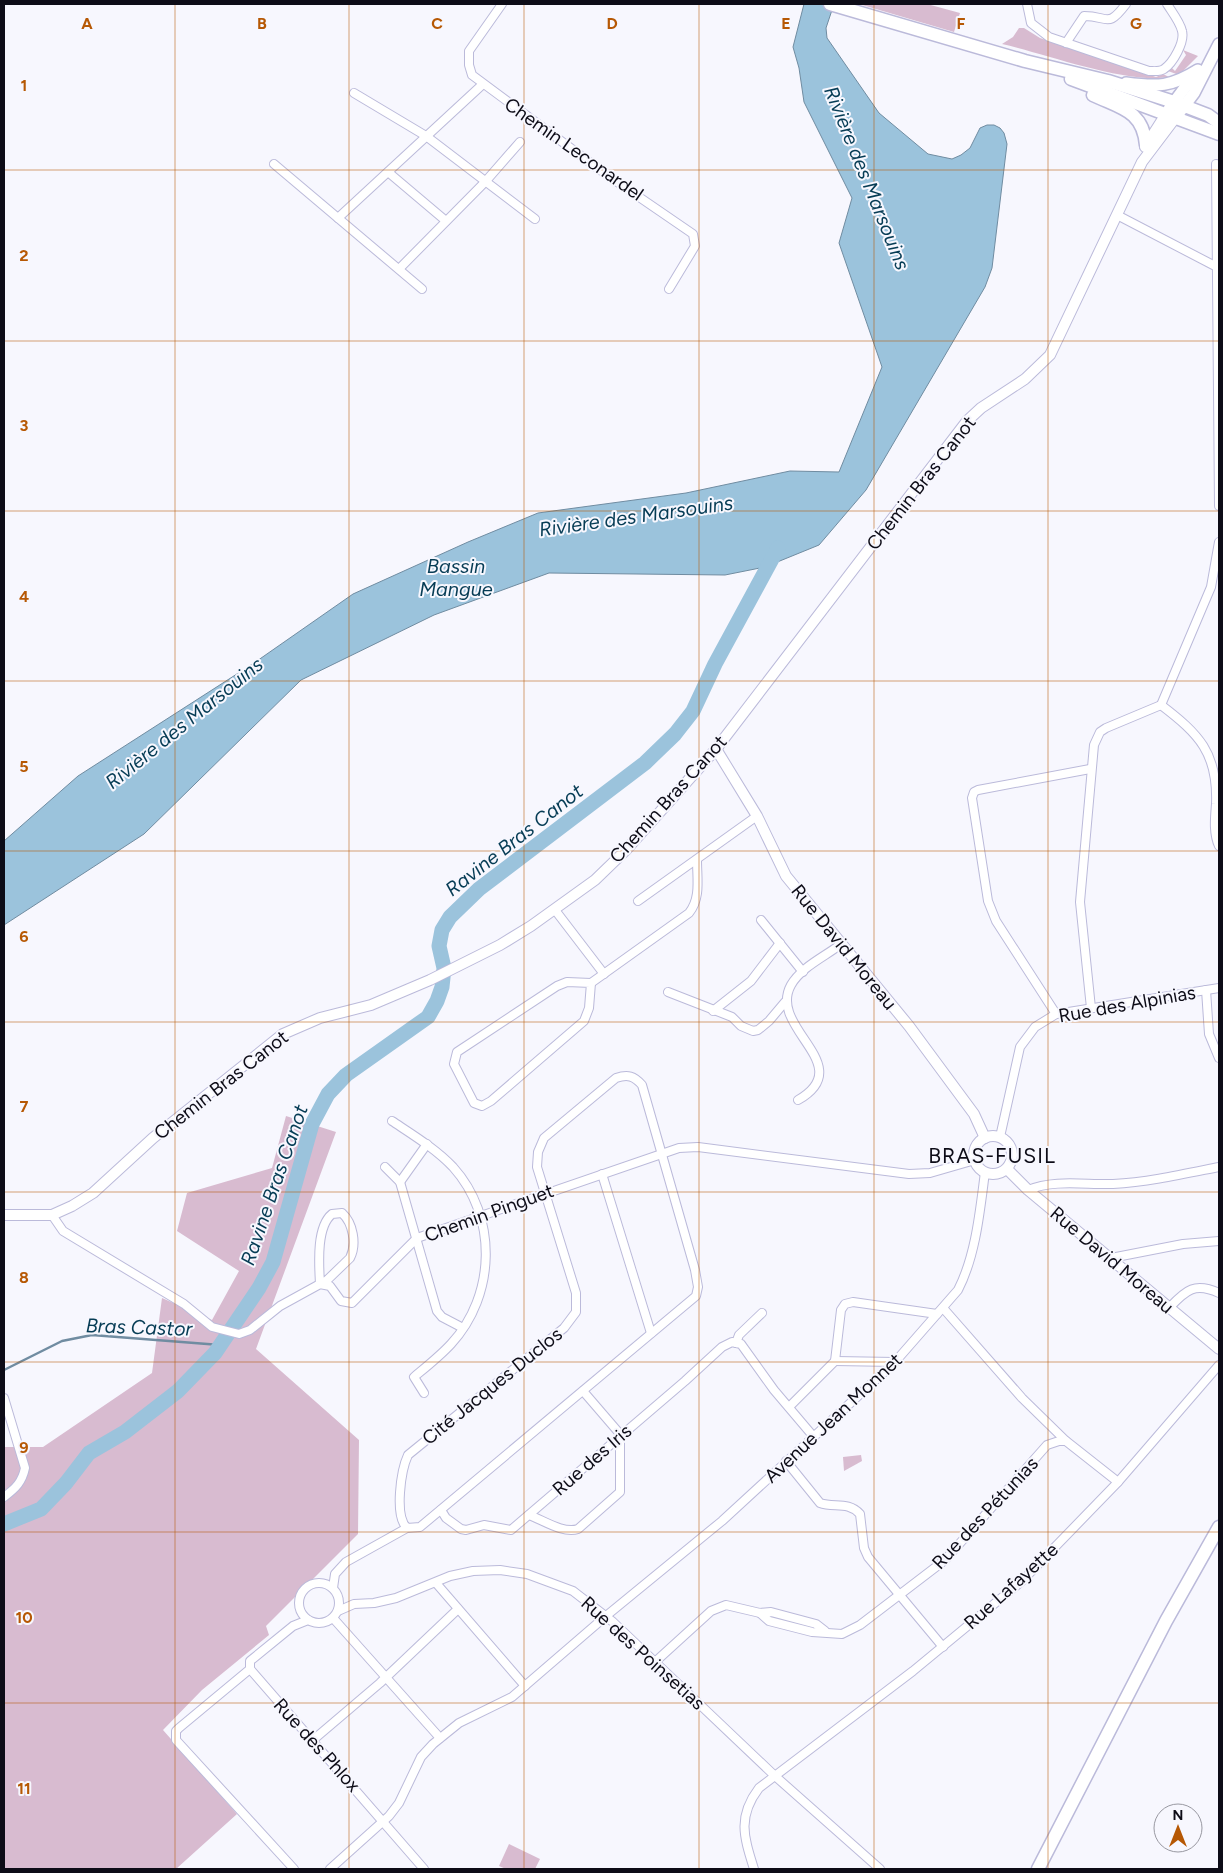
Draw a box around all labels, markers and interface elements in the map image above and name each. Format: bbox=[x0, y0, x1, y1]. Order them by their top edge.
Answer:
text: A bbox=[81, 14, 93, 33]
text: B bbox=[257, 14, 267, 33]
text: C bbox=[431, 14, 443, 33]
text: D bbox=[606, 14, 618, 33]
text: E bbox=[781, 14, 791, 33]
text: F bbox=[957, 14, 966, 33]
text: G bbox=[1130, 14, 1142, 33]
text: 1 bbox=[21, 76, 27, 95]
water label: Rivière des Marsouins bbox=[819, 83, 915, 274]
street label: Chemin Leconardel bbox=[500, 92, 648, 206]
text: 2 bbox=[19, 246, 29, 265]
street label: Chemin Bras Canot bbox=[861, 411, 981, 555]
text: 3 bbox=[20, 416, 29, 435]
water label: Rivière des Marsouins bbox=[537, 490, 735, 542]
water label: Bassin Mangue bbox=[419, 554, 493, 601]
text: 4 bbox=[19, 587, 29, 606]
water label: Rivière des Marsouins bbox=[100, 652, 268, 794]
street label: Chemin Bras Canot bbox=[605, 730, 731, 868]
text: 5 bbox=[19, 757, 29, 776]
water label: Ravine Bras Canot bbox=[440, 779, 588, 901]
street label: Rue David Moreau bbox=[786, 880, 902, 1014]
text: 6 bbox=[19, 927, 29, 946]
street label: Rue des Alpinias bbox=[1057, 981, 1198, 1027]
street label: Chemin Bras Canot bbox=[149, 1025, 293, 1145]
text: 7 bbox=[20, 1097, 29, 1116]
water label: Ravine Bras Canot bbox=[235, 1101, 313, 1268]
district label: BRAS-FUSIL bbox=[928, 1143, 1056, 1168]
street label: Chemin Pinguet bbox=[421, 1179, 557, 1247]
street label: Rue David Moreau bbox=[1045, 1202, 1179, 1318]
text: 8 bbox=[19, 1268, 29, 1287]
water label: Bras Castor bbox=[85, 1313, 194, 1341]
street label: Cité Jacques Duclos bbox=[417, 1322, 567, 1450]
street label: Avenue Jean Monnet bbox=[759, 1348, 907, 1488]
street label: Rue des Iris bbox=[548, 1419, 636, 1501]
text: 9 bbox=[19, 1438, 29, 1457]
street label: Rue des Pétunias bbox=[927, 1452, 1043, 1574]
street label: Rue Lafayette bbox=[959, 1538, 1063, 1634]
street label: Rue des Poinsetias bbox=[576, 1591, 710, 1715]
text: 10 bbox=[15, 1608, 33, 1627]
street label: Rue des Phlox bbox=[269, 1693, 365, 1797]
text: 11 bbox=[17, 1779, 31, 1798]
north arrow bbox=[1153, 1803, 1203, 1853]
text: N bbox=[1173, 1807, 1183, 1824]

